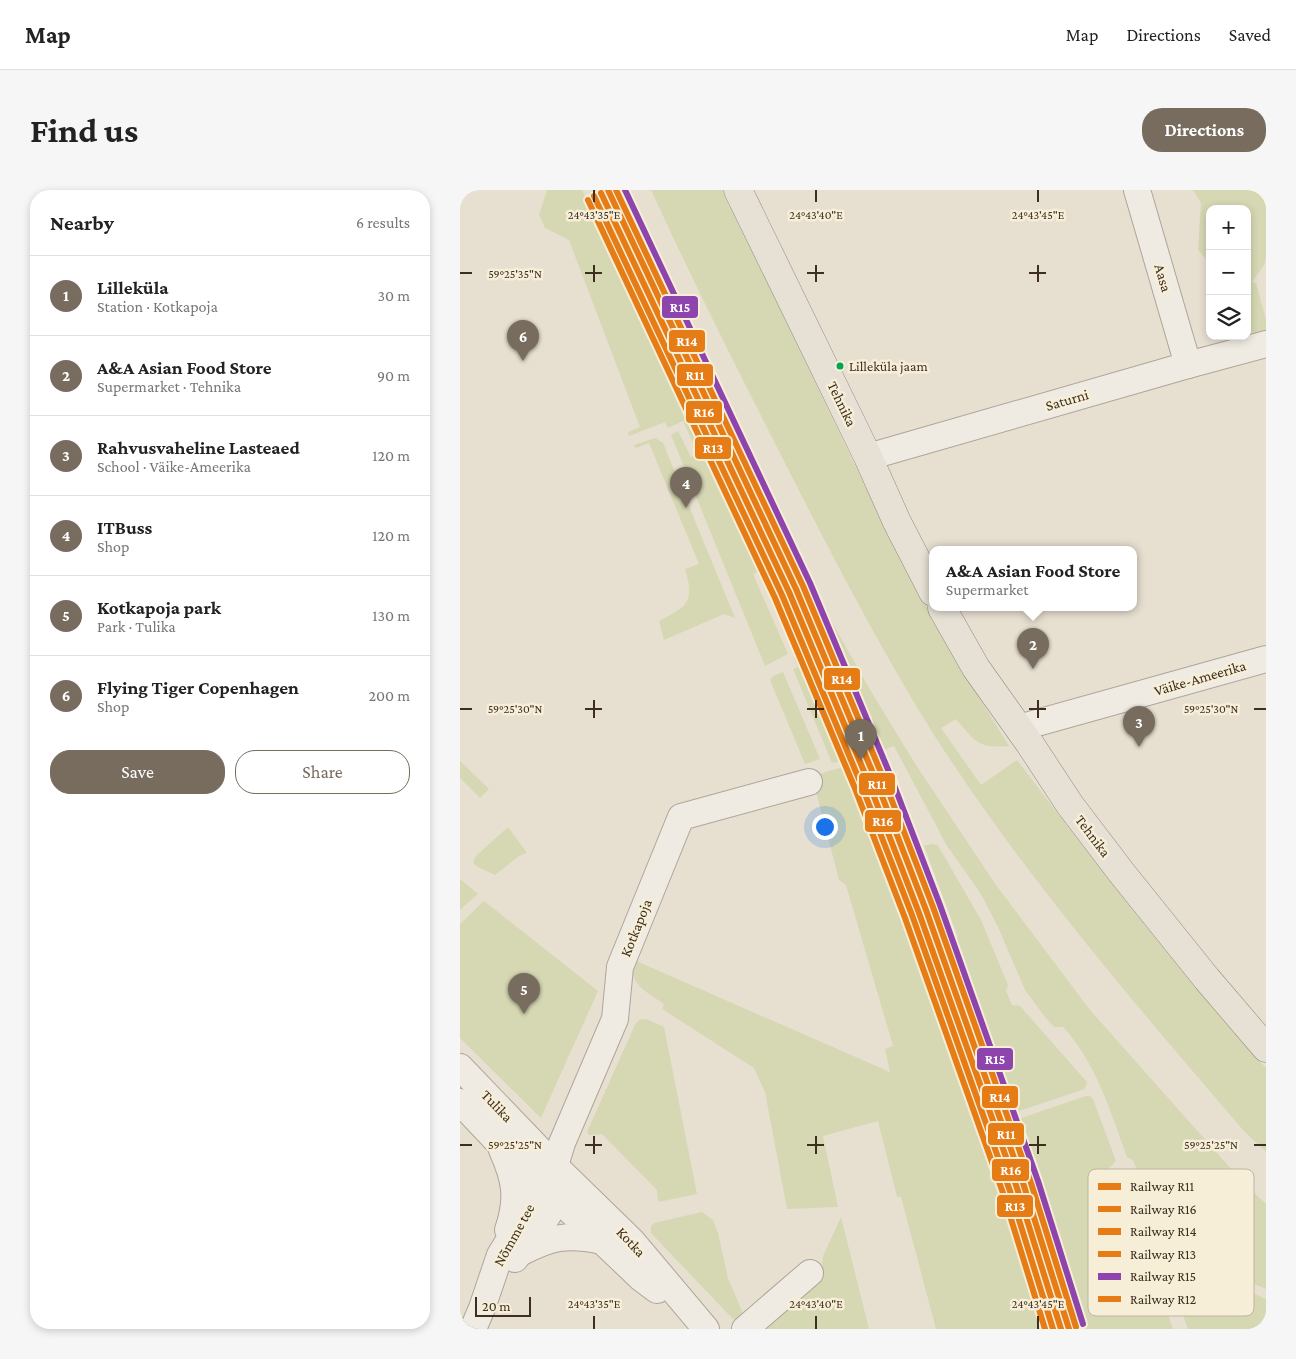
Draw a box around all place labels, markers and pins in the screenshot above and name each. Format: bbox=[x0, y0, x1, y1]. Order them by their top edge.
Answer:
pin: 6 bbox=[507, 320, 539, 361]
place label: Lilleküla jaam bbox=[849, 358, 928, 375]
marker: Lilleküla jaam bbox=[835, 361, 845, 371]
pin: 4 bbox=[670, 467, 702, 508]
pin: 2 bbox=[1017, 628, 1049, 669]
pin: 3 bbox=[1123, 706, 1155, 747]
pin: 1 bbox=[845, 719, 877, 760]
pin: 5 bbox=[508, 973, 540, 1014]

